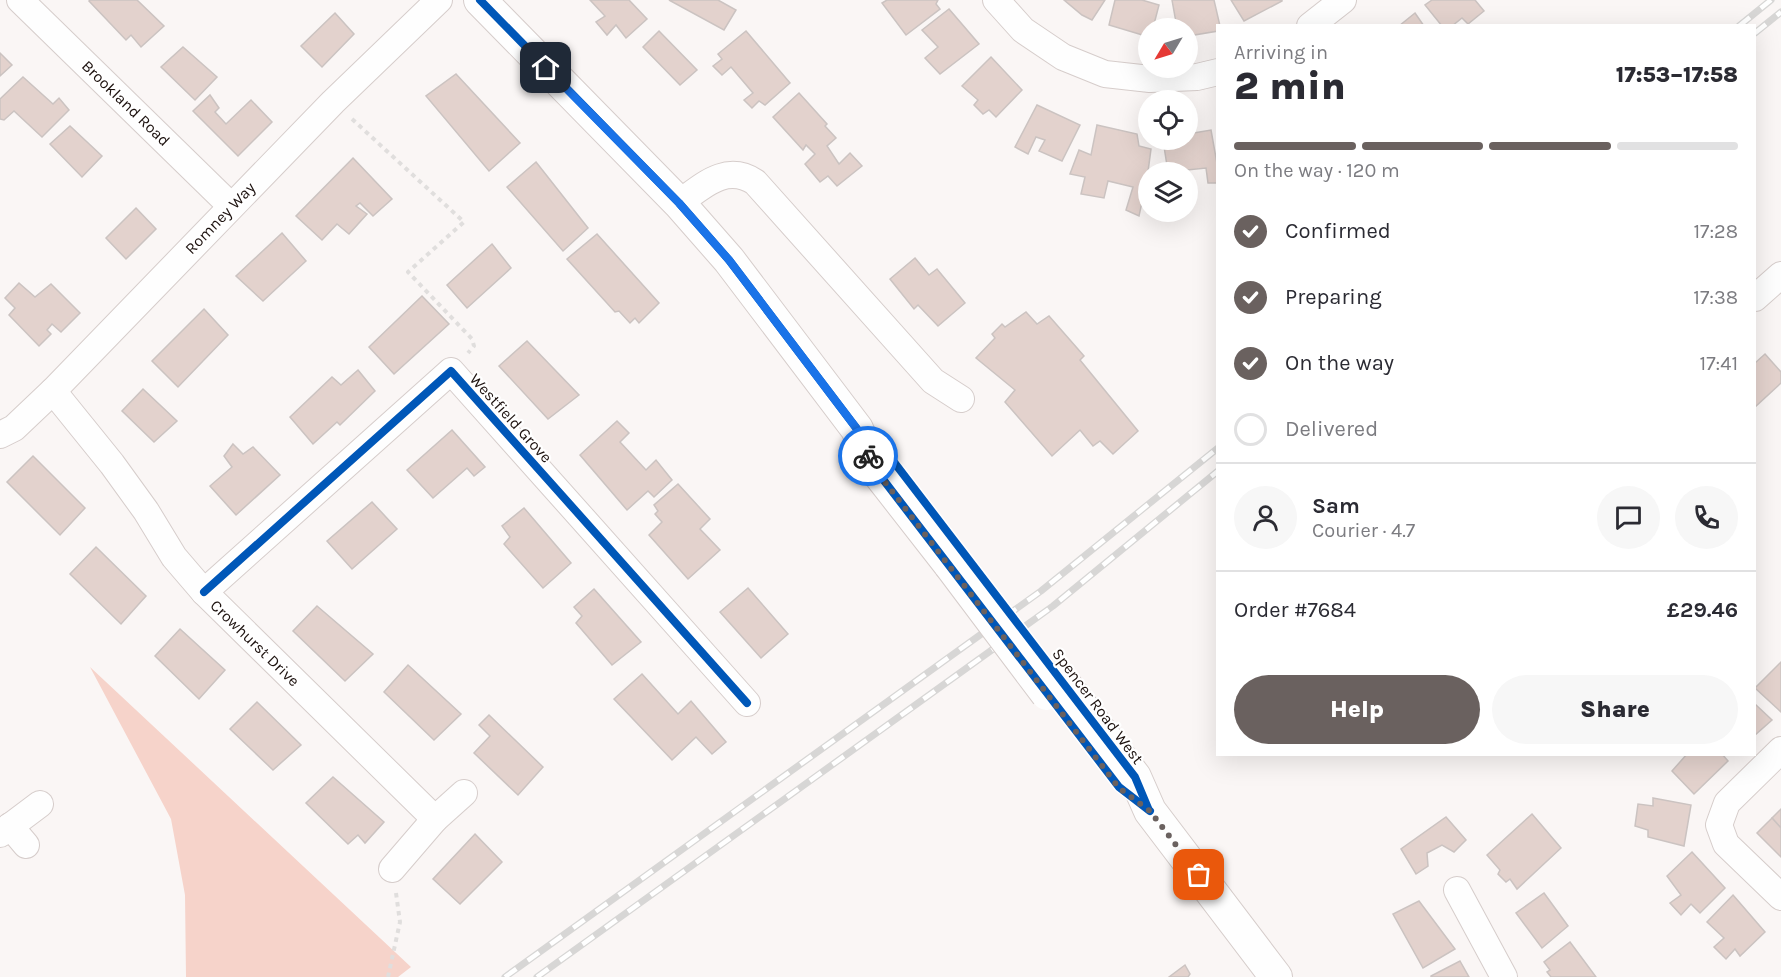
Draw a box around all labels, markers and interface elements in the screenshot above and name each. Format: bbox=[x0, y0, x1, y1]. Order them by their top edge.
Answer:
north arrow bbox=[1138, 18, 1198, 78]
map controls bbox=[1138, 18, 1198, 222]
text: Arriving in bbox=[1234, 41, 1328, 64]
pin bbox=[520, 42, 571, 93]
icon: home bbox=[529, 51, 562, 84]
street label: Brookland Road bbox=[78, 56, 174, 150]
text: 17:53–17:58 bbox=[1616, 62, 1738, 88]
text: 2 min bbox=[1234, 63, 1346, 109]
button: locate bbox=[1138, 90, 1198, 150]
text: On the way · 120 m bbox=[1234, 159, 1400, 182]
button: layers bbox=[1138, 162, 1198, 222]
street label: Romney Way bbox=[181, 178, 259, 258]
icon: check bbox=[1234, 215, 1267, 248]
text: Confirmed bbox=[1285, 218, 1391, 244]
text: 17:28 bbox=[1694, 220, 1738, 243]
icon: check bbox=[1234, 281, 1267, 314]
text: Preparing bbox=[1285, 284, 1382, 310]
text: 17:38 bbox=[1693, 286, 1738, 309]
icon: check bbox=[1234, 347, 1267, 380]
text: On the way bbox=[1285, 350, 1394, 376]
text: 17:41 bbox=[1700, 352, 1738, 375]
street label: Westfield Grove bbox=[466, 369, 556, 467]
text: Delivered bbox=[1285, 416, 1378, 442]
courier bbox=[838, 426, 898, 486]
icon: bike bbox=[852, 440, 885, 473]
button: person bbox=[1234, 486, 1297, 549]
button: chat bbox=[1597, 486, 1660, 549]
button: phone bbox=[1675, 486, 1738, 549]
text: Sam bbox=[1312, 493, 1360, 519]
text: Courier · 4.7 bbox=[1312, 519, 1415, 542]
street label: Crowhurst Drive bbox=[206, 596, 304, 690]
text: Order #7684 bbox=[1234, 597, 1356, 623]
text: £29.46 bbox=[1667, 597, 1738, 623]
street label: Spencer Road West bbox=[1048, 644, 1148, 768]
button: Help bbox=[1234, 675, 1480, 744]
button: Share bbox=[1492, 675, 1738, 744]
pin bbox=[1173, 849, 1224, 900]
icon: bag bbox=[1182, 858, 1215, 891]

